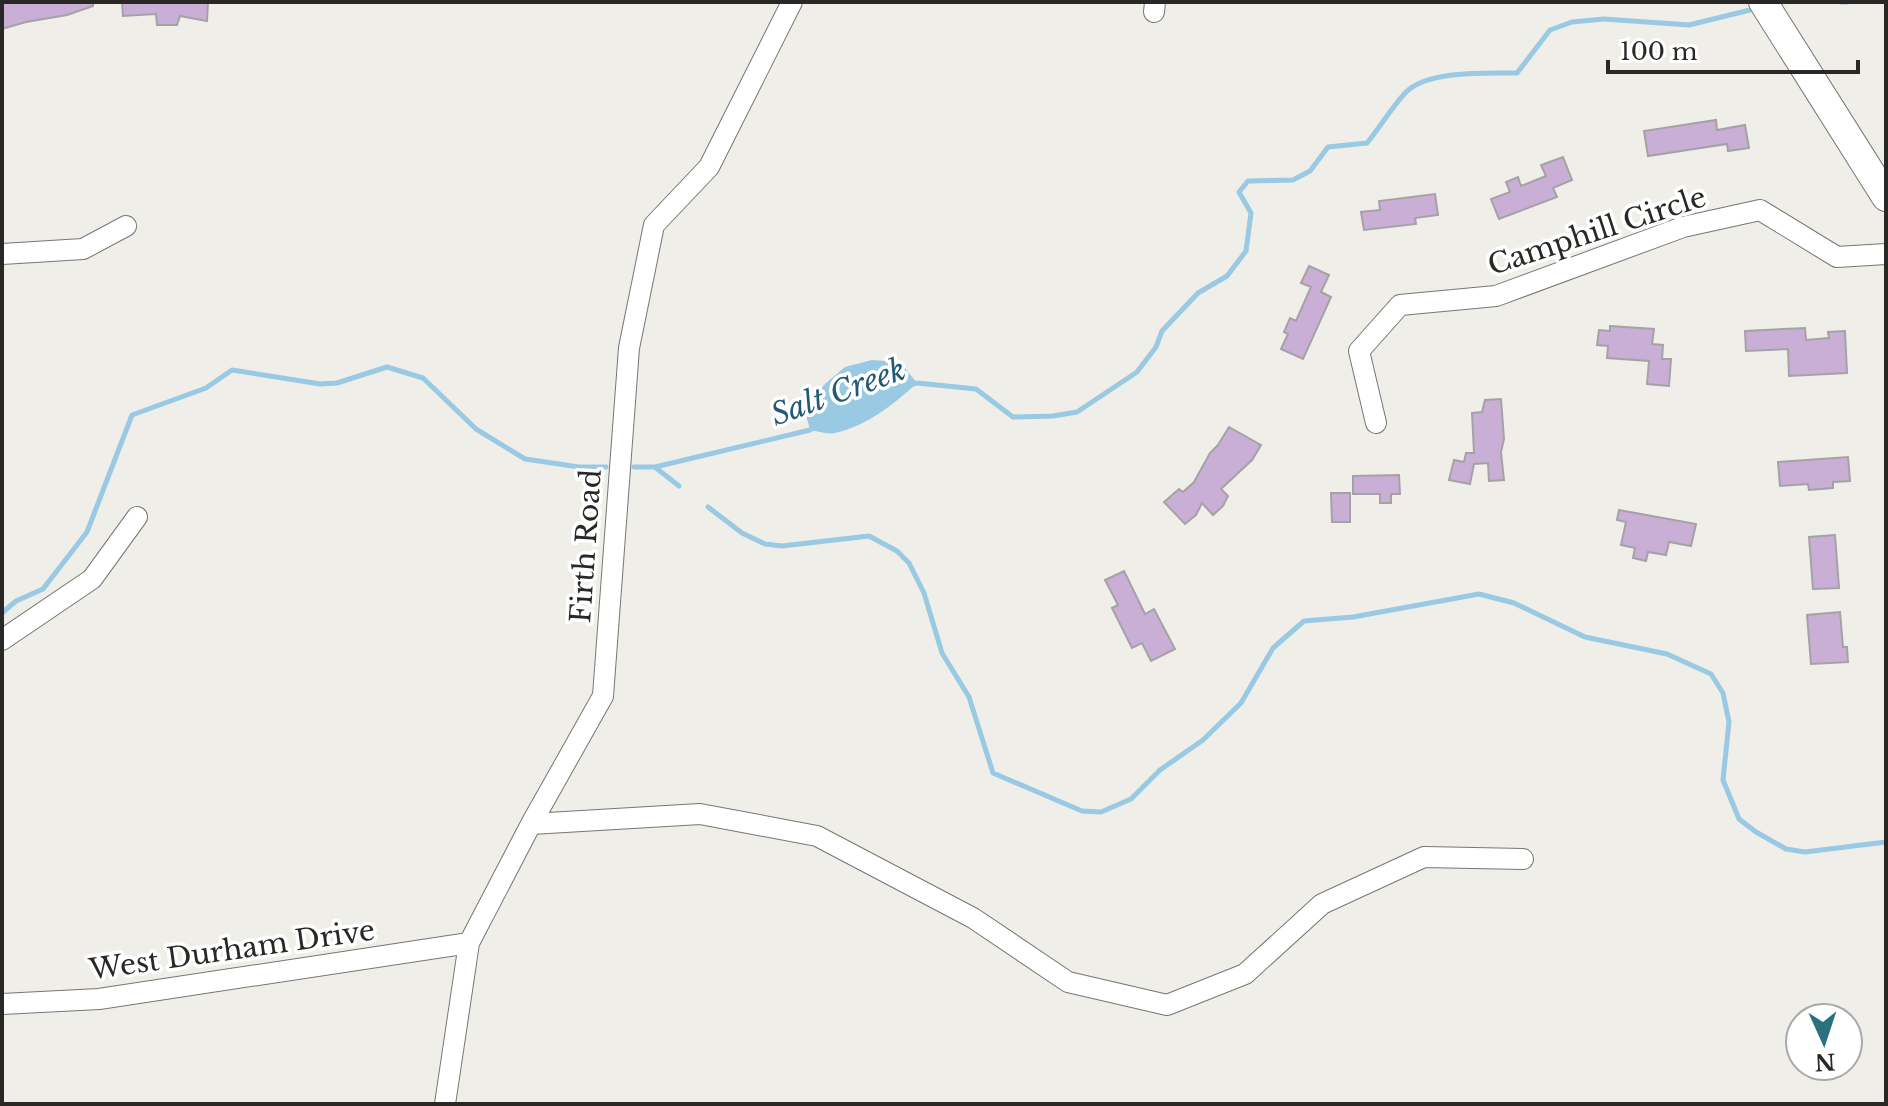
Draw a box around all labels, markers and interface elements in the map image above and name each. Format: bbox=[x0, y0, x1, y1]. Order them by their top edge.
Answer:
scale bar bbox=[1608, 24, 1858, 74]
text: 100 m bbox=[1620, 37, 1698, 66]
street label: Camphill Circle bbox=[1484, 179, 1710, 283]
water label: Salt Creek bbox=[765, 351, 911, 433]
street label: Firth Road bbox=[563, 468, 609, 624]
street label: West Durham Drive bbox=[86, 913, 377, 988]
north arrow bbox=[1784, 1002, 1864, 1082]
text: N bbox=[1814, 1047, 1836, 1076]

